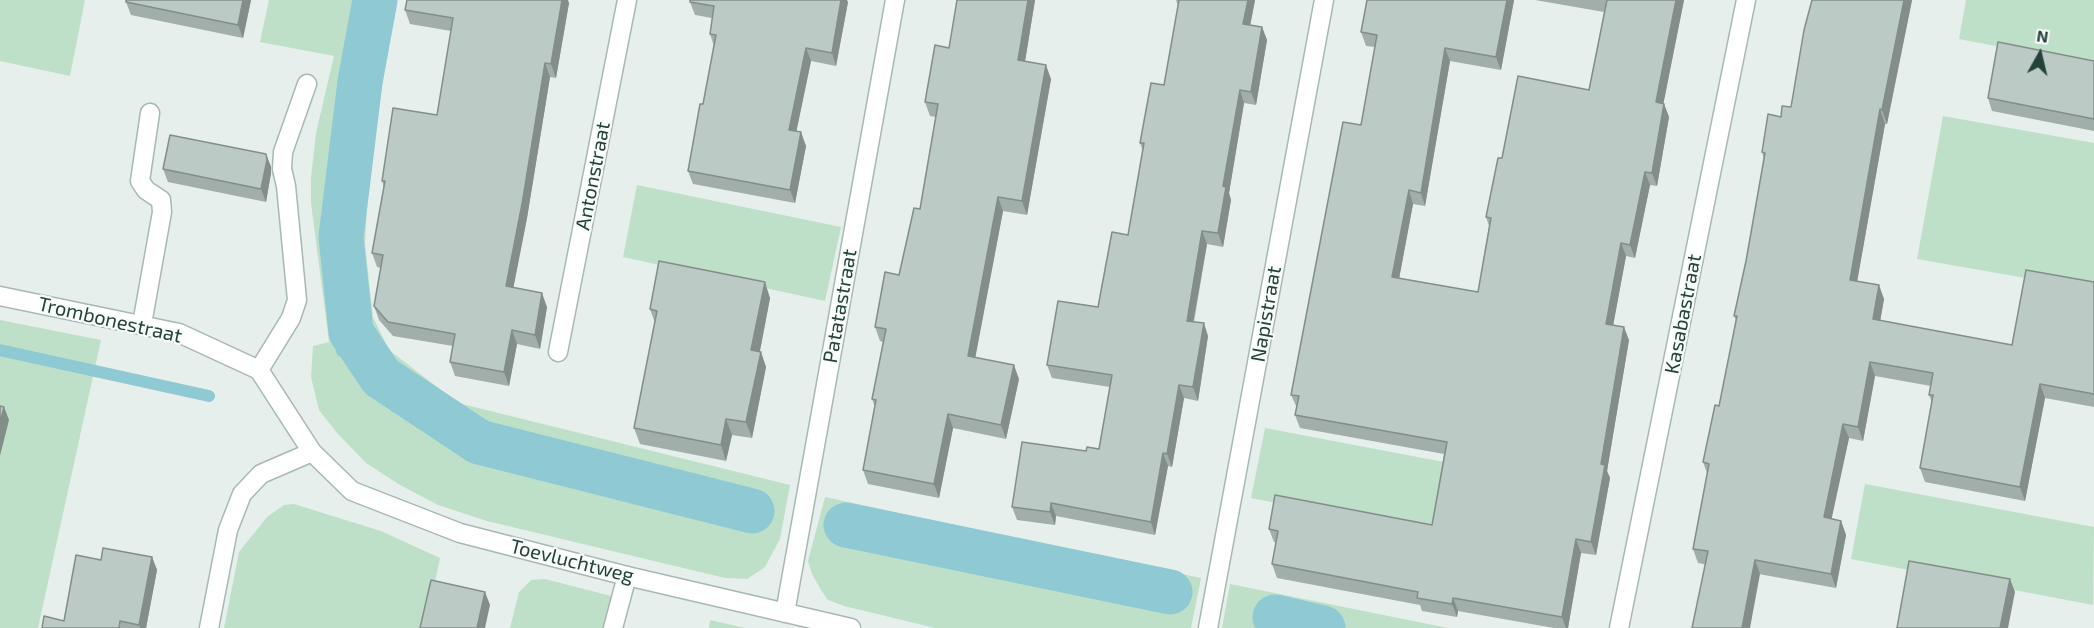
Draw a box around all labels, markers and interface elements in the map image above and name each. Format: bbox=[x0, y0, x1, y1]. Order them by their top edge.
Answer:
north arrow bbox=[2010, 24, 2070, 84]
text: N bbox=[2036, 25, 2050, 46]
street label: Antonstraat bbox=[571, 120, 615, 232]
street label: Patatastraat bbox=[818, 247, 862, 365]
street label: Kasabastraat bbox=[1660, 252, 1706, 376]
street label: Napistraat bbox=[1246, 264, 1286, 364]
street label: Trombonestraat bbox=[36, 292, 184, 348]
street label: Toevluchtweg bbox=[508, 534, 636, 588]

